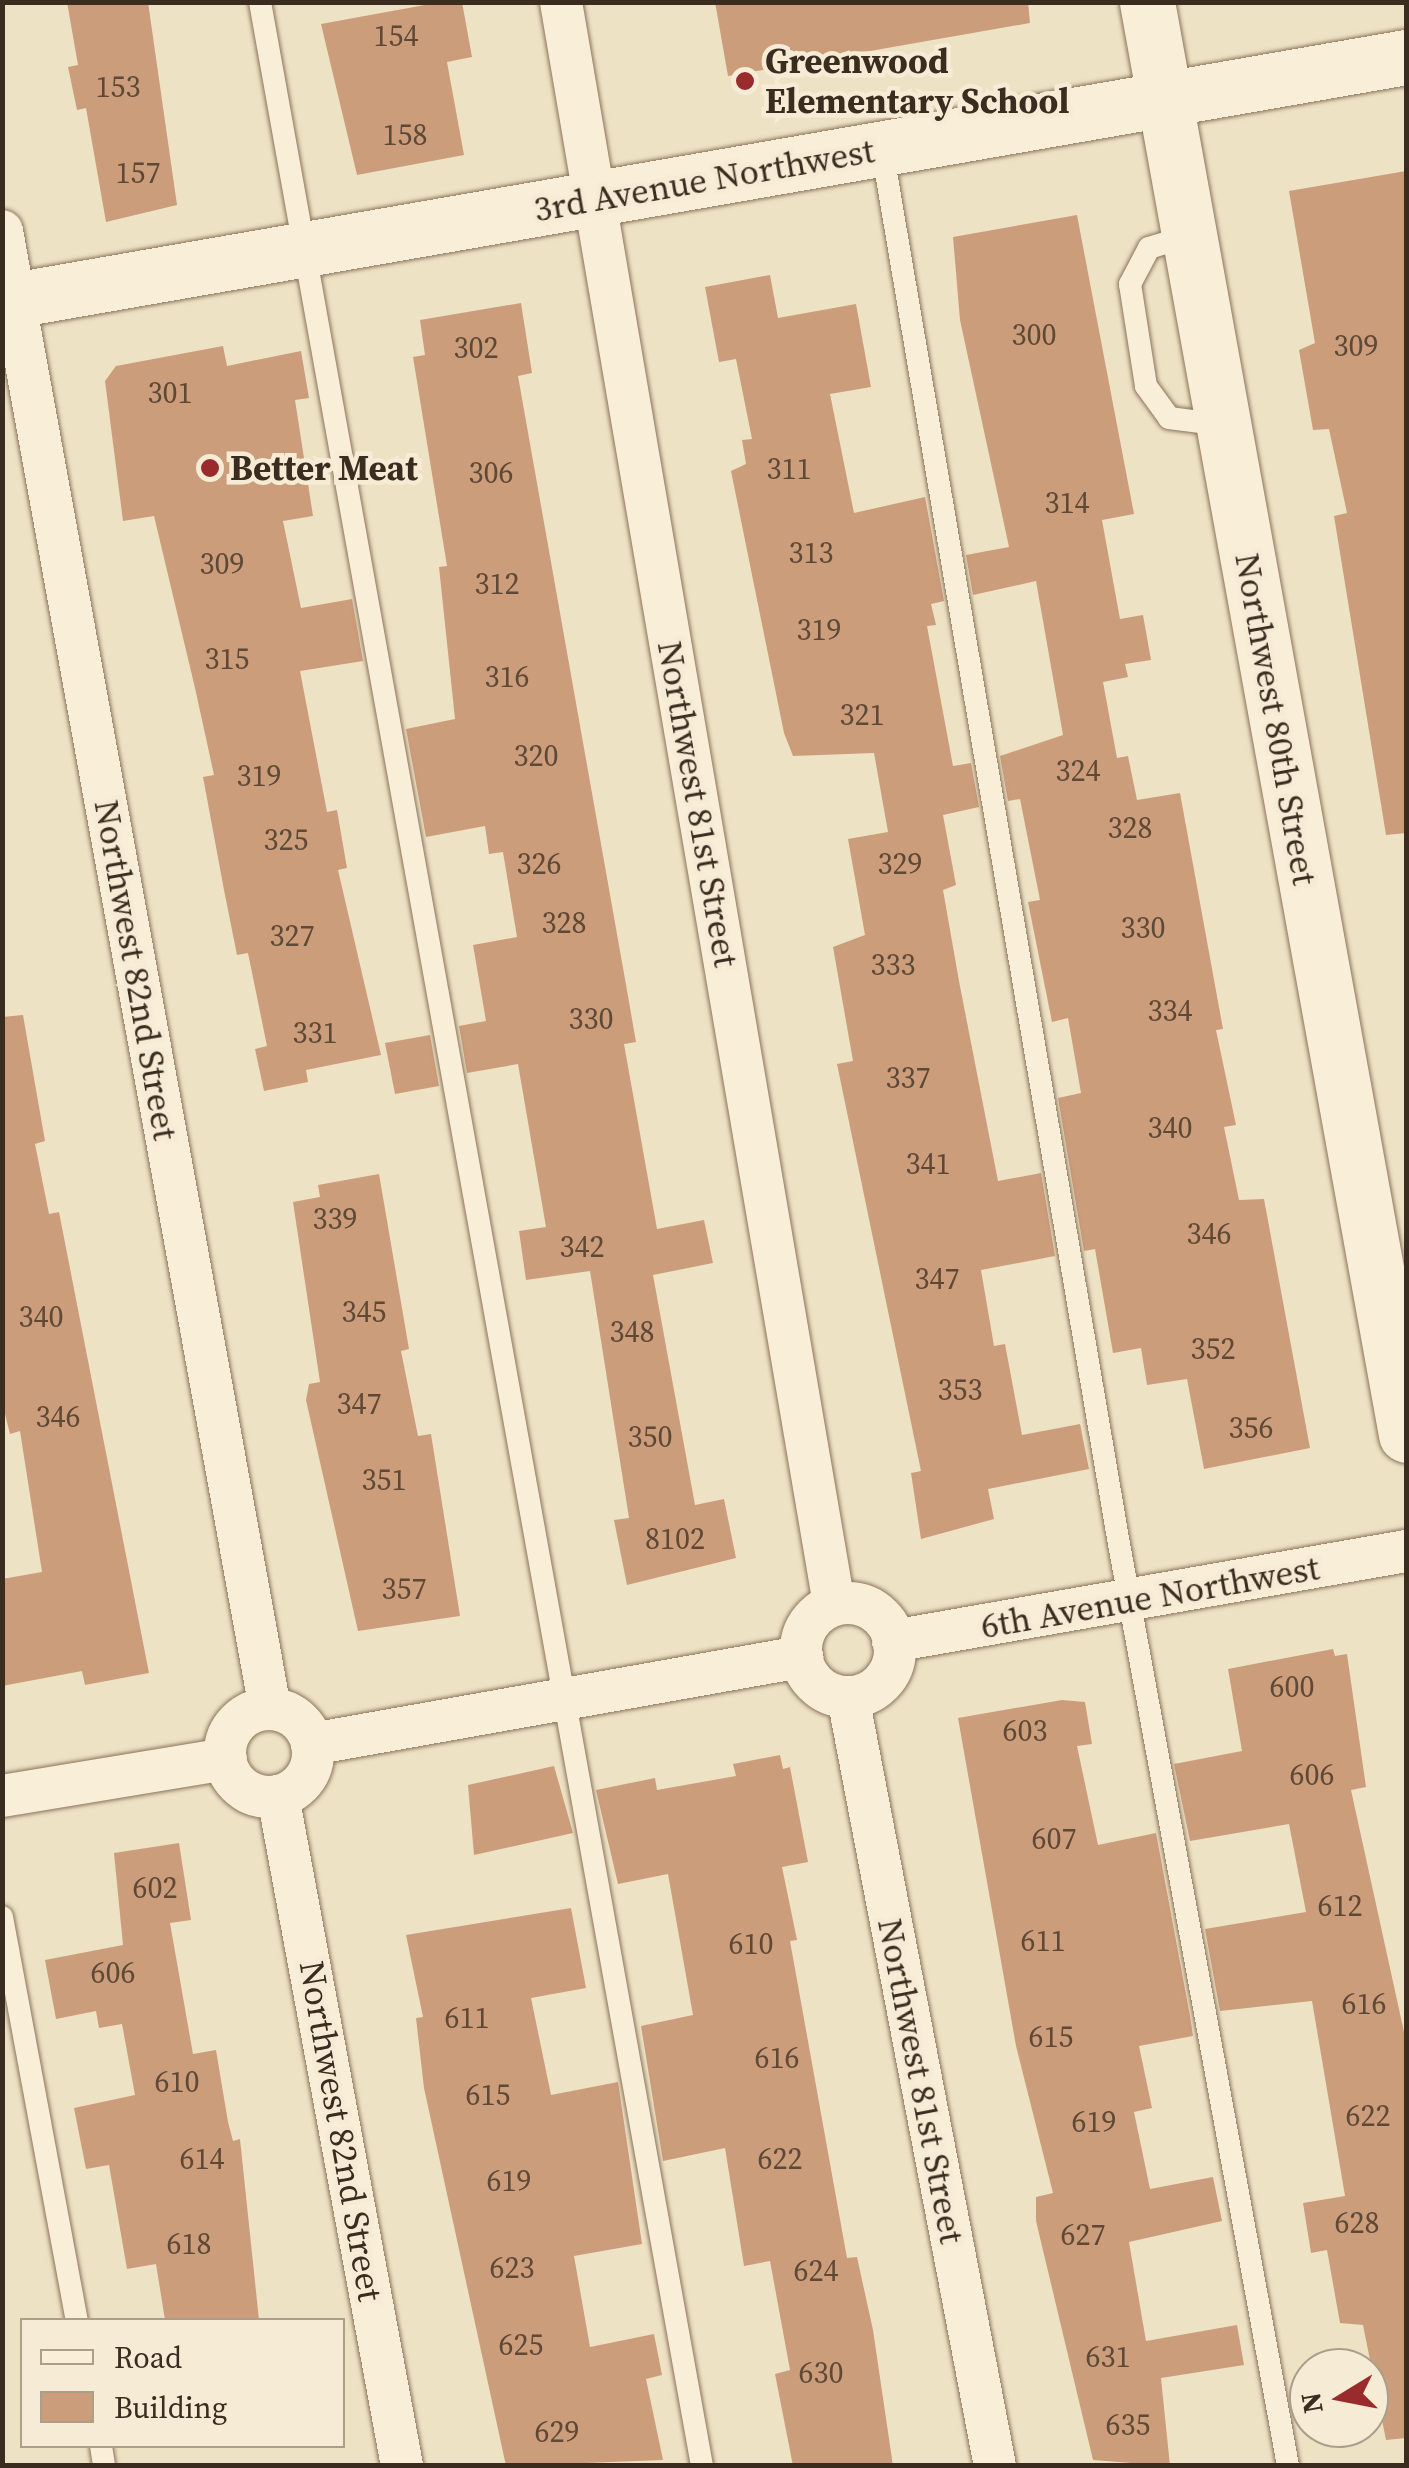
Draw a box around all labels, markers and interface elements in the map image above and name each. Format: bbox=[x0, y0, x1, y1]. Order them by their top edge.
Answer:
house number: 154 bbox=[374, 18, 418, 54]
place label: Greenwood Elementary School bbox=[765, 40, 1069, 122]
house number: 153 bbox=[96, 69, 140, 105]
marker: Greenwood Elementary School bbox=[734, 70, 756, 92]
house number: 158 bbox=[383, 117, 427, 153]
street label: 3rd Avenue Northwest bbox=[531, 129, 877, 231]
house number: 157 bbox=[116, 155, 160, 191]
house number: 300 bbox=[1012, 317, 1056, 353]
house number: 309 bbox=[1334, 328, 1378, 364]
house number: 302 bbox=[454, 330, 498, 366]
house number: 301 bbox=[148, 375, 192, 411]
place label: Better Meat bbox=[230, 447, 418, 489]
house number: 311 bbox=[767, 451, 811, 487]
house number: 306 bbox=[469, 455, 513, 491]
marker: Better Meat bbox=[199, 457, 221, 479]
house number: 314 bbox=[1045, 485, 1089, 521]
house number: 313 bbox=[789, 535, 833, 571]
house number: 309 bbox=[200, 546, 244, 582]
street label: Northwest 80th Street bbox=[1226, 550, 1326, 888]
house number: 312 bbox=[475, 566, 519, 602]
house number: 319 bbox=[797, 612, 841, 648]
street label: Northwest 81st Street bbox=[649, 638, 747, 970]
house number: 315 bbox=[205, 641, 249, 677]
house number: 316 bbox=[485, 659, 529, 695]
house number: 321 bbox=[840, 697, 884, 733]
house number: 320 bbox=[514, 738, 558, 774]
house number: 324 bbox=[1056, 753, 1100, 789]
house number: 319 bbox=[237, 758, 281, 794]
street label: Northwest 82nd Street bbox=[85, 797, 187, 1143]
house number: 328 bbox=[1108, 810, 1152, 846]
house number: 325 bbox=[264, 822, 308, 858]
house number: 326 bbox=[517, 846, 561, 882]
house number: 329 bbox=[878, 846, 922, 882]
house number: 328 bbox=[542, 905, 586, 941]
house number: 330 bbox=[1121, 910, 1165, 946]
house number: 327 bbox=[270, 918, 314, 954]
house number: 333 bbox=[871, 947, 915, 983]
house number: 334 bbox=[1148, 993, 1192, 1029]
house number: 330 bbox=[569, 1001, 613, 1037]
house number: 331 bbox=[293, 1015, 337, 1051]
house number: 337 bbox=[886, 1060, 930, 1096]
house number: 340 bbox=[1148, 1110, 1192, 1146]
house number: 341 bbox=[906, 1146, 950, 1182]
house number: 339 bbox=[313, 1201, 357, 1237]
house number: 346 bbox=[1187, 1216, 1231, 1252]
house number: 342 bbox=[560, 1229, 604, 1265]
house number: 347 bbox=[915, 1261, 959, 1297]
house number: 345 bbox=[342, 1294, 386, 1330]
house number: 340 bbox=[19, 1299, 63, 1335]
house number: 348 bbox=[610, 1314, 654, 1350]
house number: 352 bbox=[1191, 1331, 1235, 1367]
house number: 353 bbox=[938, 1372, 982, 1408]
house number: 347 bbox=[337, 1386, 381, 1422]
house number: 346 bbox=[36, 1399, 80, 1435]
house number: 356 bbox=[1229, 1410, 1273, 1446]
house number: 350 bbox=[628, 1419, 672, 1455]
house number: 351 bbox=[362, 1462, 406, 1498]
house number: 8102 bbox=[645, 1521, 705, 1557]
street label: 6th Avenue Northwest bbox=[977, 1547, 1323, 1647]
house number: 357 bbox=[382, 1571, 426, 1607]
house number: 600 bbox=[1270, 1669, 1314, 1705]
house number: 603 bbox=[1003, 1713, 1047, 1749]
house number: 606 bbox=[1290, 1757, 1334, 1793]
house number: 607 bbox=[1032, 1821, 1076, 1857]
house number: 602 bbox=[133, 1870, 177, 1906]
house number: 612 bbox=[1318, 1888, 1362, 1924]
street label: Northwest 81st Street bbox=[869, 1915, 973, 2247]
house number: 611 bbox=[1021, 1923, 1065, 1959]
house number: 610 bbox=[729, 1926, 773, 1962]
house number: 606 bbox=[91, 1955, 135, 1991]
street label: Northwest 82nd Street bbox=[290, 1958, 392, 2304]
house number: 616 bbox=[1342, 1986, 1386, 2022]
house number: 611 bbox=[445, 2000, 489, 2036]
house number: 615 bbox=[1029, 2019, 1073, 2055]
house number: 616 bbox=[755, 2040, 799, 2076]
house number: 610 bbox=[155, 2064, 199, 2100]
house number: 615 bbox=[466, 2077, 510, 2113]
house number: 622 bbox=[1346, 2098, 1390, 2134]
house number: 619 bbox=[1072, 2104, 1116, 2140]
house number: 614 bbox=[180, 2141, 224, 2177]
house number: 622 bbox=[758, 2141, 802, 2177]
house number: 619 bbox=[487, 2163, 531, 2199]
house number: 628 bbox=[1335, 2205, 1379, 2241]
house number: 627 bbox=[1061, 2217, 1105, 2253]
house number: 618 bbox=[167, 2226, 211, 2262]
house number: 623 bbox=[490, 2250, 534, 2286]
house number: 624 bbox=[794, 2253, 838, 2289]
legend bbox=[20, 2318, 345, 2448]
house number: 625 bbox=[499, 2327, 543, 2363]
text: Road bbox=[114, 2337, 182, 2378]
house number: 631 bbox=[1086, 2339, 1130, 2375]
north arrow bbox=[1289, 2348, 1389, 2448]
house number: 630 bbox=[799, 2355, 843, 2391]
text: Building bbox=[114, 2387, 227, 2428]
text: N bbox=[1291, 2390, 1332, 2416]
house number: 635 bbox=[1106, 2407, 1150, 2443]
house number: 629 bbox=[535, 2414, 579, 2450]

